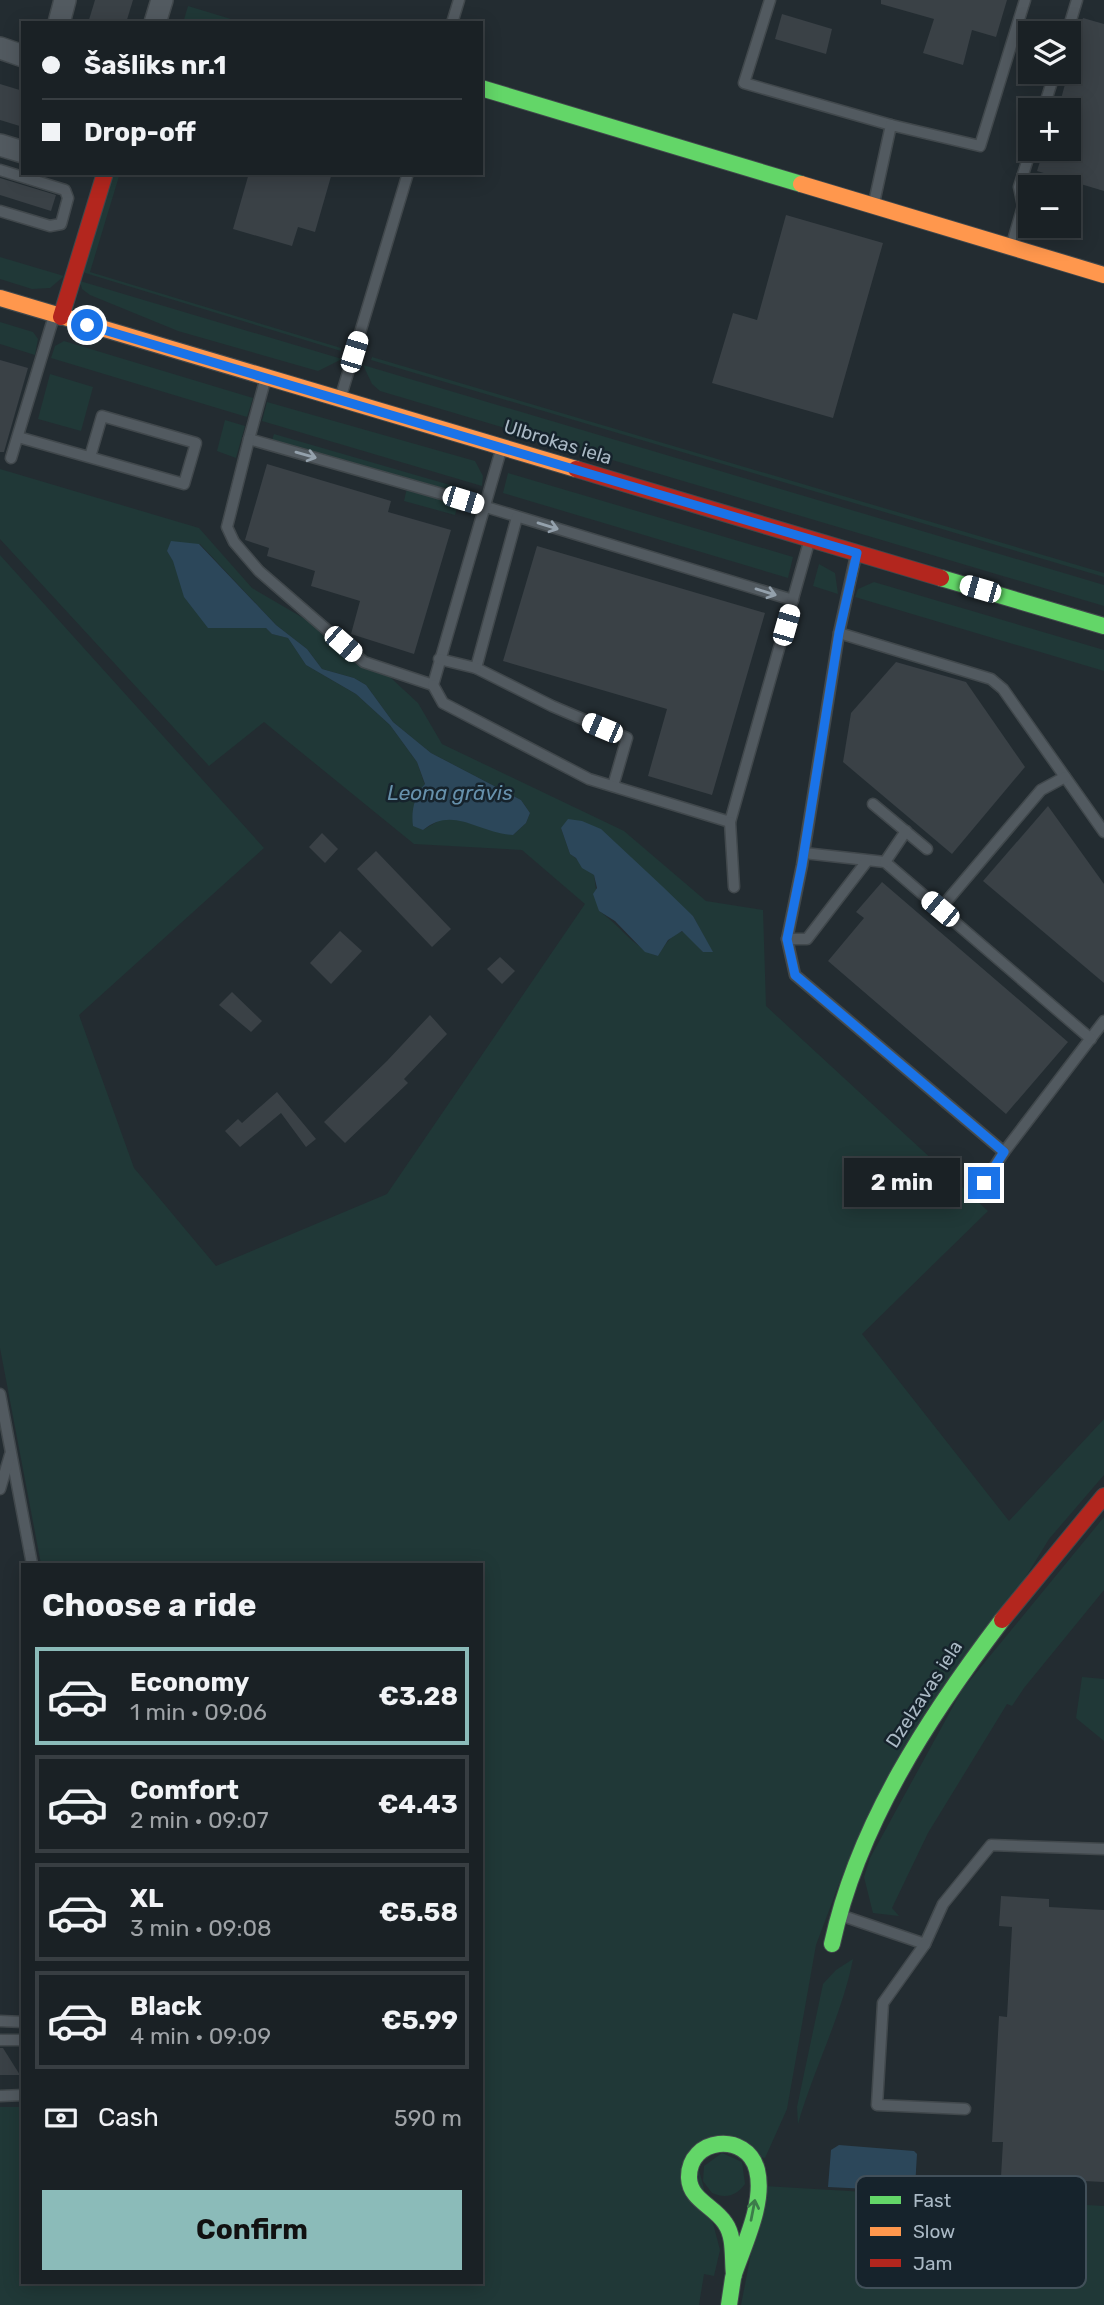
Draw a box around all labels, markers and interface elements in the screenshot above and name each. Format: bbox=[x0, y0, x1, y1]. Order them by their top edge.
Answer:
map controls bbox=[1018, 21, 1081, 238]
button: layers bbox=[1018, 21, 1081, 84]
text: Šašliks nr.1 bbox=[84, 50, 226, 81]
button: + bbox=[1018, 98, 1081, 161]
text: Drop-off bbox=[84, 117, 196, 148]
button: − bbox=[1018, 175, 1081, 238]
route start bbox=[71, 309, 103, 341]
car bbox=[338, 329, 371, 375]
street label: Ulbrokas iela bbox=[501, 415, 615, 469]
one-way arrow bbox=[294, 449, 317, 462]
car bbox=[440, 484, 487, 516]
one-way arrow bbox=[537, 521, 559, 534]
car bbox=[957, 573, 1004, 605]
one-way arrow bbox=[754, 587, 776, 600]
car bbox=[771, 602, 802, 648]
car bbox=[321, 622, 366, 666]
car bbox=[579, 710, 626, 746]
water label: Leona grāvis bbox=[387, 780, 513, 805]
car bbox=[918, 887, 963, 931]
callout: 2 min bbox=[844, 1158, 960, 1208]
route end bbox=[968, 1167, 1000, 1199]
text: 2 min bbox=[871, 1168, 933, 1196]
text: Choose a ride bbox=[42, 1586, 256, 1624]
street label: Dzelzavas iela bbox=[881, 1636, 967, 1752]
icon: car bbox=[46, 1665, 109, 1728]
text: Economy bbox=[130, 1667, 249, 1698]
text: €3.28 bbox=[379, 1681, 458, 1712]
text: 1 min · 09:06 bbox=[130, 1698, 267, 1726]
icon: car bbox=[46, 1773, 109, 1836]
text: Comfort bbox=[130, 1775, 239, 1806]
text: €4.43 bbox=[378, 1789, 458, 1820]
text: 2 min · 09:07 bbox=[130, 1806, 268, 1834]
icon: car bbox=[46, 1881, 109, 1944]
text: XL bbox=[130, 1883, 163, 1914]
text: €5.58 bbox=[379, 1897, 458, 1928]
text: 3 min · 09:08 bbox=[130, 1914, 272, 1942]
icon: car bbox=[46, 1989, 109, 2052]
text: Black bbox=[130, 1991, 202, 2022]
text: €5.99 bbox=[381, 2005, 458, 2036]
text: 4 min · 09:09 bbox=[130, 2022, 271, 2050]
icon: cash bbox=[42, 2099, 80, 2137]
text: Cash bbox=[98, 2102, 159, 2133]
text: 590 m bbox=[394, 2104, 462, 2132]
legend bbox=[856, 2176, 1086, 2288]
text: Fast bbox=[913, 2189, 952, 2212]
button: Confirm bbox=[42, 2190, 462, 2270]
one-way arrow bbox=[747, 2199, 760, 2222]
text: Slow bbox=[913, 2220, 955, 2243]
text: Jam bbox=[913, 2252, 952, 2275]

